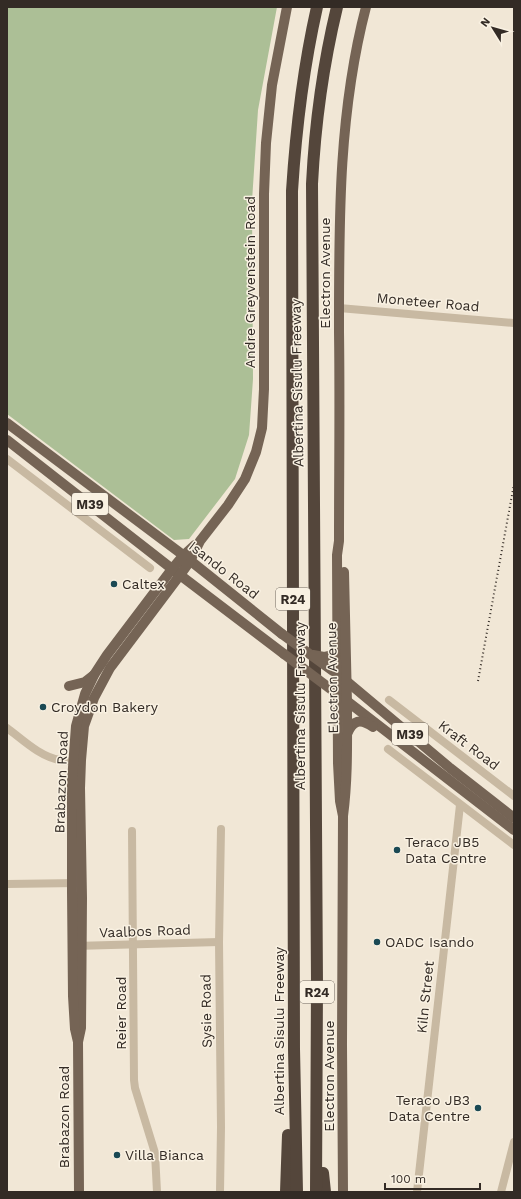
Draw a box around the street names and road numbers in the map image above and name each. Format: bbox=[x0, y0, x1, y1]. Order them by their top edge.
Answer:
street label: Andre Greyvenstein Road bbox=[242, 196, 258, 368]
street label: Electron Avenue bbox=[317, 217, 333, 329]
street label: Moneteer Road bbox=[376, 290, 480, 314]
street label: Albertina Sisulu Freeway bbox=[288, 298, 306, 467]
road number: M39 bbox=[72, 493, 108, 515]
street label: Isando Road bbox=[186, 538, 262, 602]
road number: R24 bbox=[276, 588, 310, 610]
street label: Albertina Sisulu Freeway bbox=[292, 621, 308, 790]
street label: Electron Avenue bbox=[323, 622, 341, 734]
street label: Kraft Road bbox=[435, 717, 503, 773]
road number: M39 bbox=[392, 723, 428, 745]
street label: Brabazon Road bbox=[51, 730, 71, 834]
street label: Vaalbos Road bbox=[99, 921, 191, 941]
street label: Albertina Sisulu Freeway bbox=[271, 946, 287, 1115]
street label: Kiln Street bbox=[413, 960, 437, 1034]
street label: Sysie Road bbox=[197, 974, 215, 1048]
street label: Reier Road bbox=[113, 976, 129, 1050]
road number: R24 bbox=[300, 981, 334, 1003]
street label: Electron Avenue bbox=[321, 1020, 337, 1132]
street label: Brabazon Road bbox=[56, 1066, 72, 1168]

